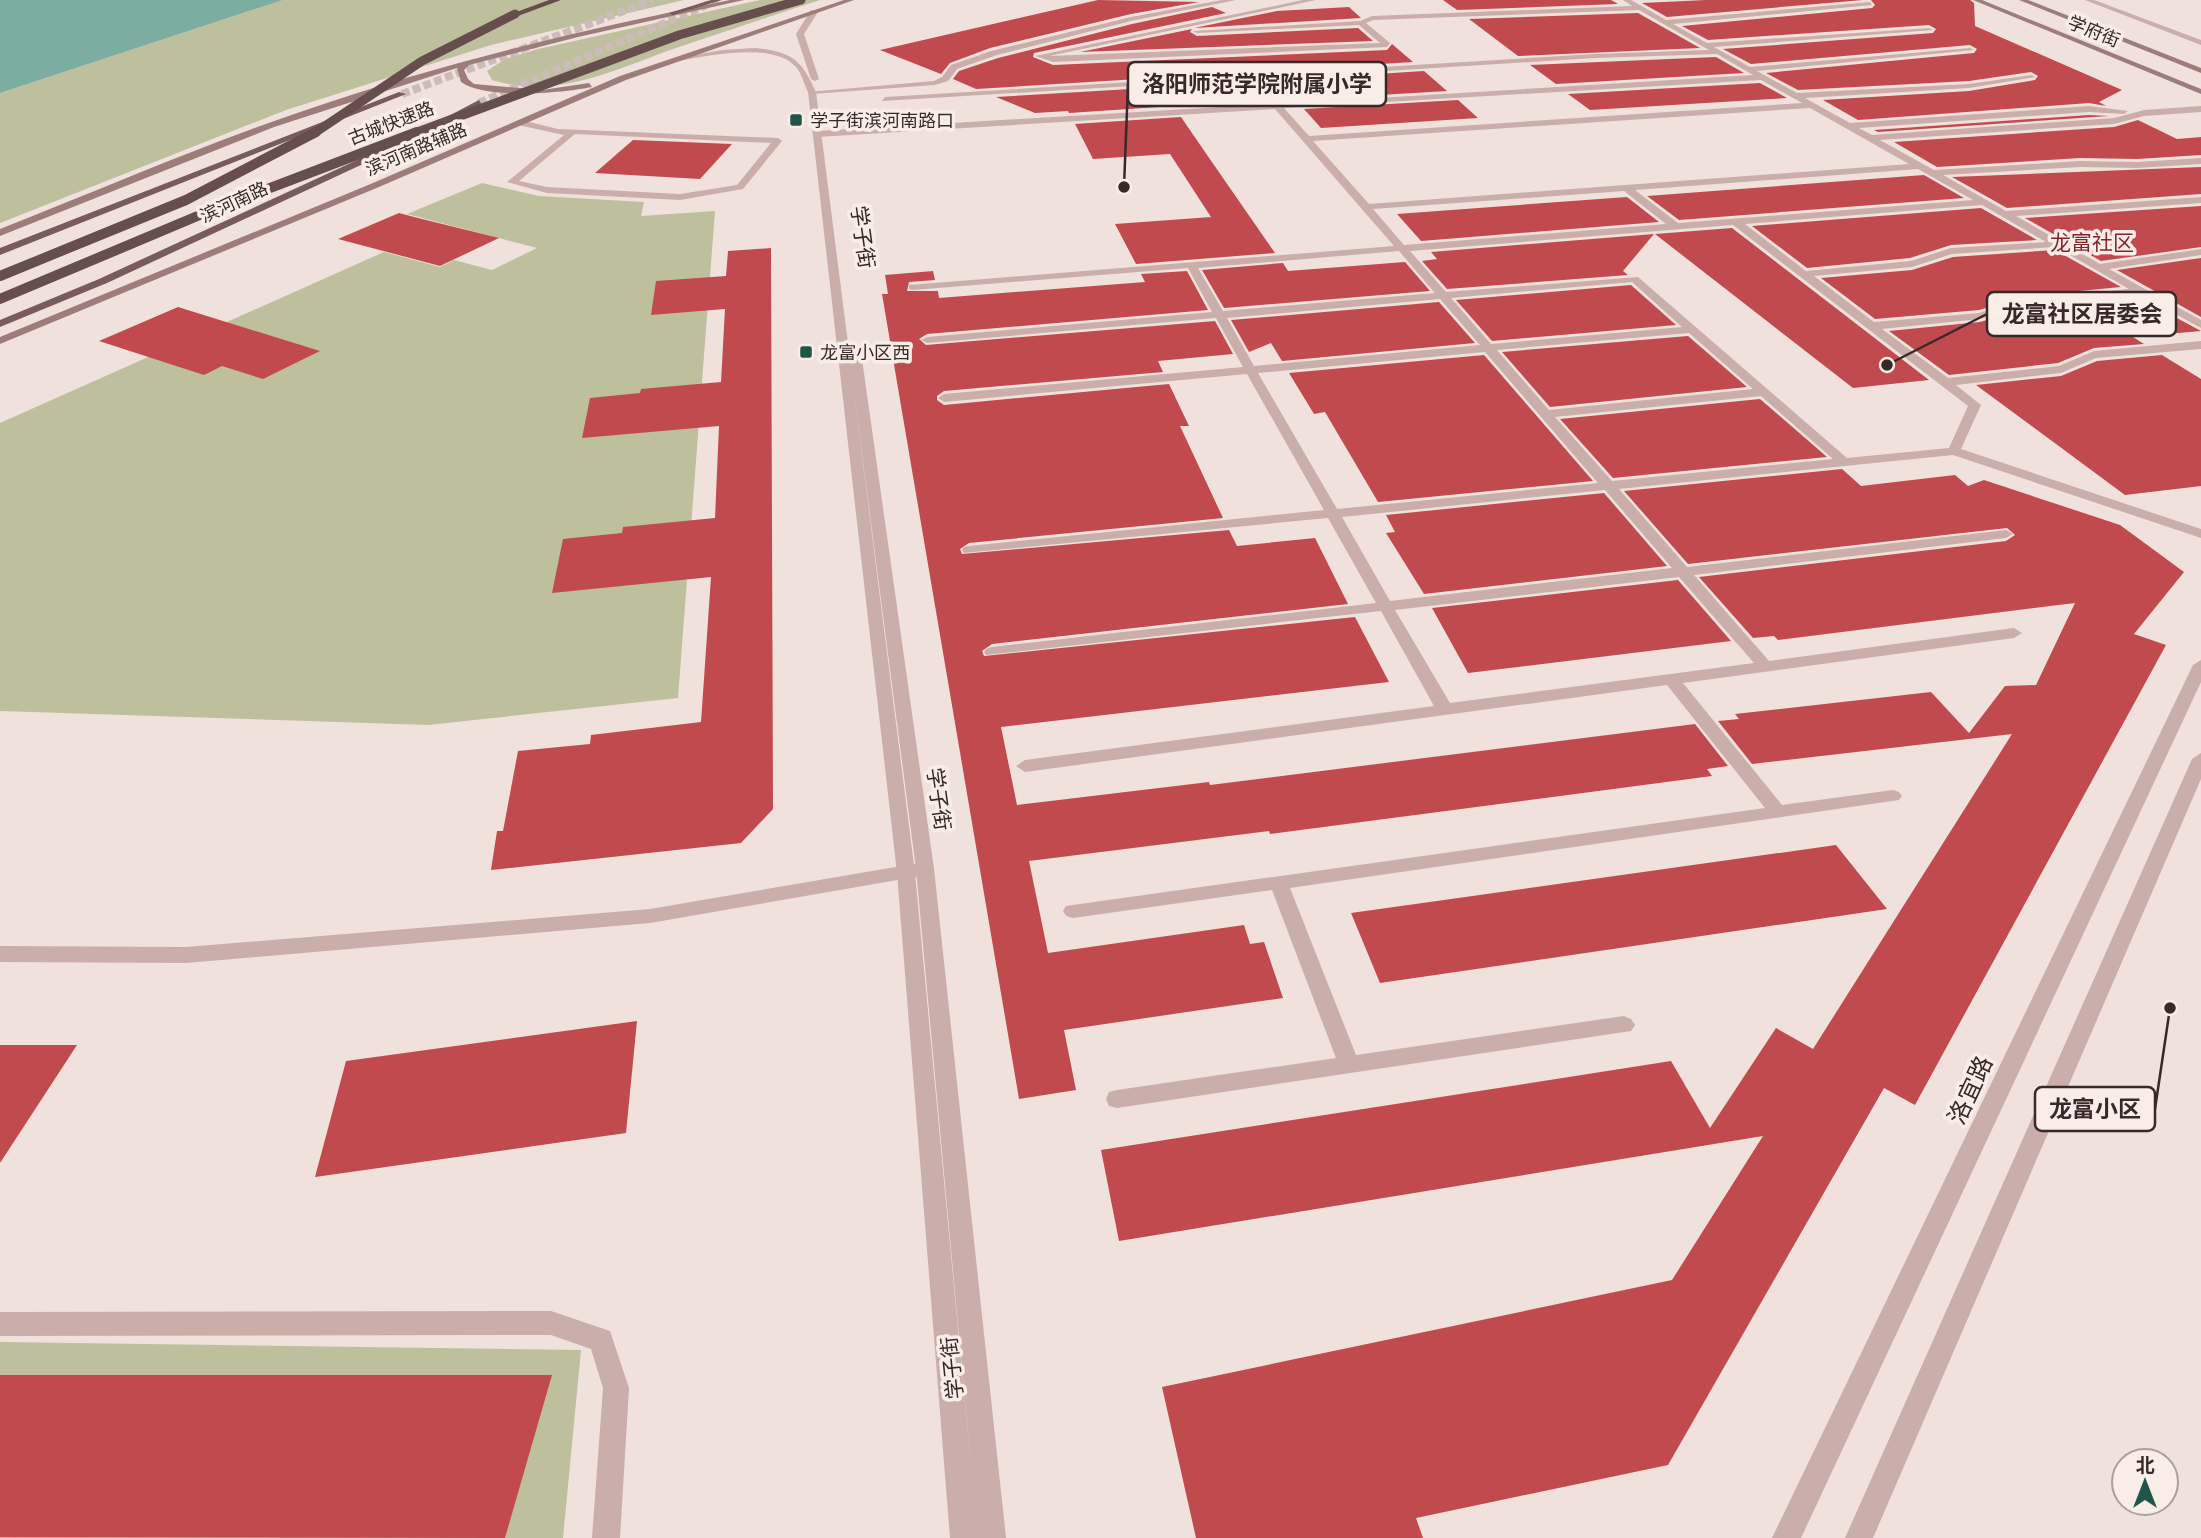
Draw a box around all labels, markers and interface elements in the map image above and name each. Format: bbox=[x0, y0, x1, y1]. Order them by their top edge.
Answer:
street label: 学府街 bbox=[2065, 11, 2123, 51]
callout: 洛阳师范学院附属小学 bbox=[1128, 62, 1386, 106]
text: 洛阳师范学院附属小学 bbox=[1142, 70, 1372, 97]
street label: 古城快速路 bbox=[345, 97, 437, 149]
place label: 学子街滨河南路口 bbox=[810, 110, 954, 131]
marker: 学子街滨河南路口 bbox=[788, 112, 804, 128]
street label: 滨河南路辅路 bbox=[362, 118, 470, 180]
street label: 滨河南路 bbox=[197, 177, 271, 227]
street label: 学子街 bbox=[846, 204, 880, 270]
district label: 龙富社区 bbox=[2050, 230, 2134, 255]
callout: 龙富社区居委会 bbox=[1987, 292, 2176, 336]
text: 龙富社区居委会 bbox=[2002, 300, 2163, 327]
place label: 龙富小区西 bbox=[820, 342, 910, 363]
marker: 龙富小区西 bbox=[798, 344, 814, 360]
street label: 学子街 bbox=[922, 766, 956, 832]
street label: 洛宜路 bbox=[1942, 1051, 1998, 1129]
callout: 龙富小区 bbox=[2035, 1087, 2155, 1131]
text: 龙富小区 bbox=[2049, 1095, 2141, 1122]
street label: 学子街 bbox=[936, 1335, 968, 1401]
north arrow bbox=[2110, 1447, 2180, 1517]
text: 北 bbox=[2135, 1454, 2155, 1476]

